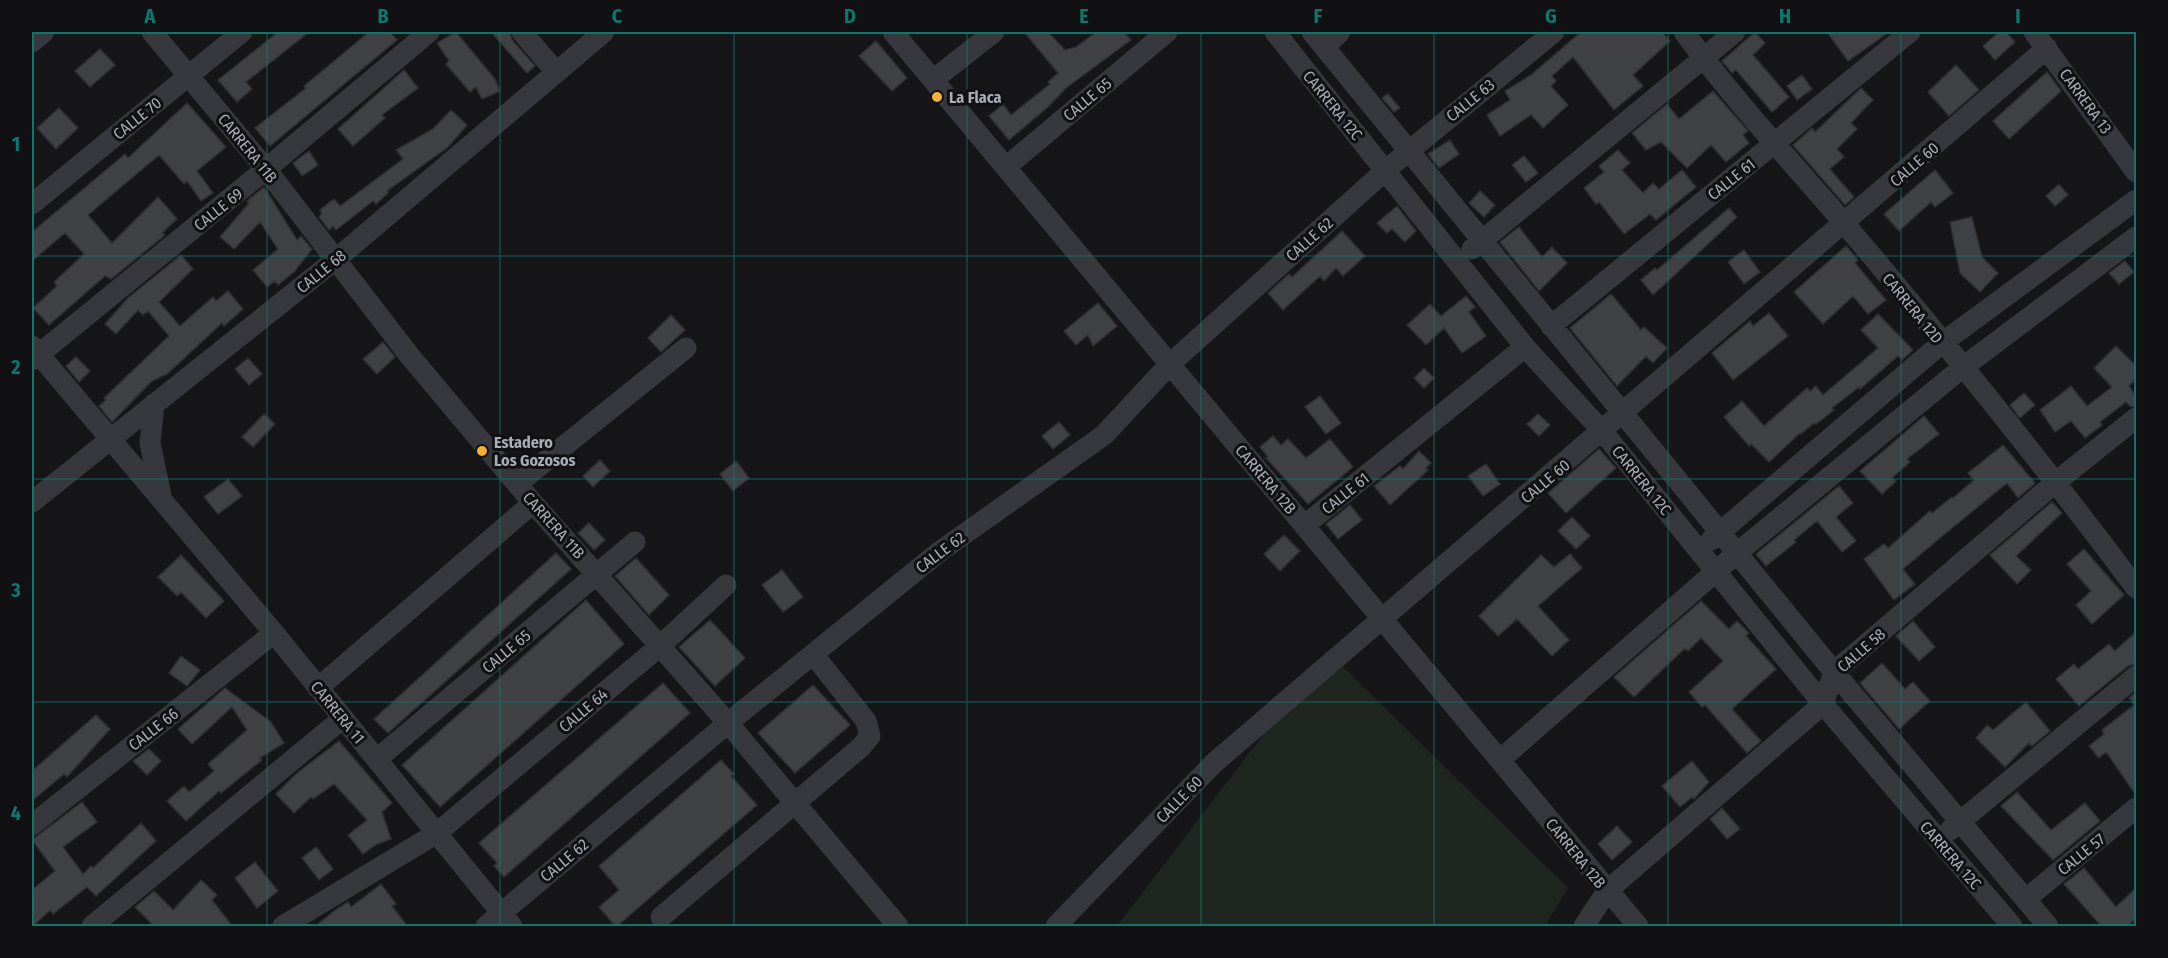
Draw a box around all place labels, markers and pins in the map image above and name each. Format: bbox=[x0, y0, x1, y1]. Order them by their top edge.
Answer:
place label: La Flaca bbox=[949, 88, 1002, 107]
marker: La Flaca bbox=[930, 90, 944, 104]
place label: Estadero Los Gozosos bbox=[494, 433, 576, 470]
marker: Estadero Los Gozosos bbox=[475, 444, 489, 458]

